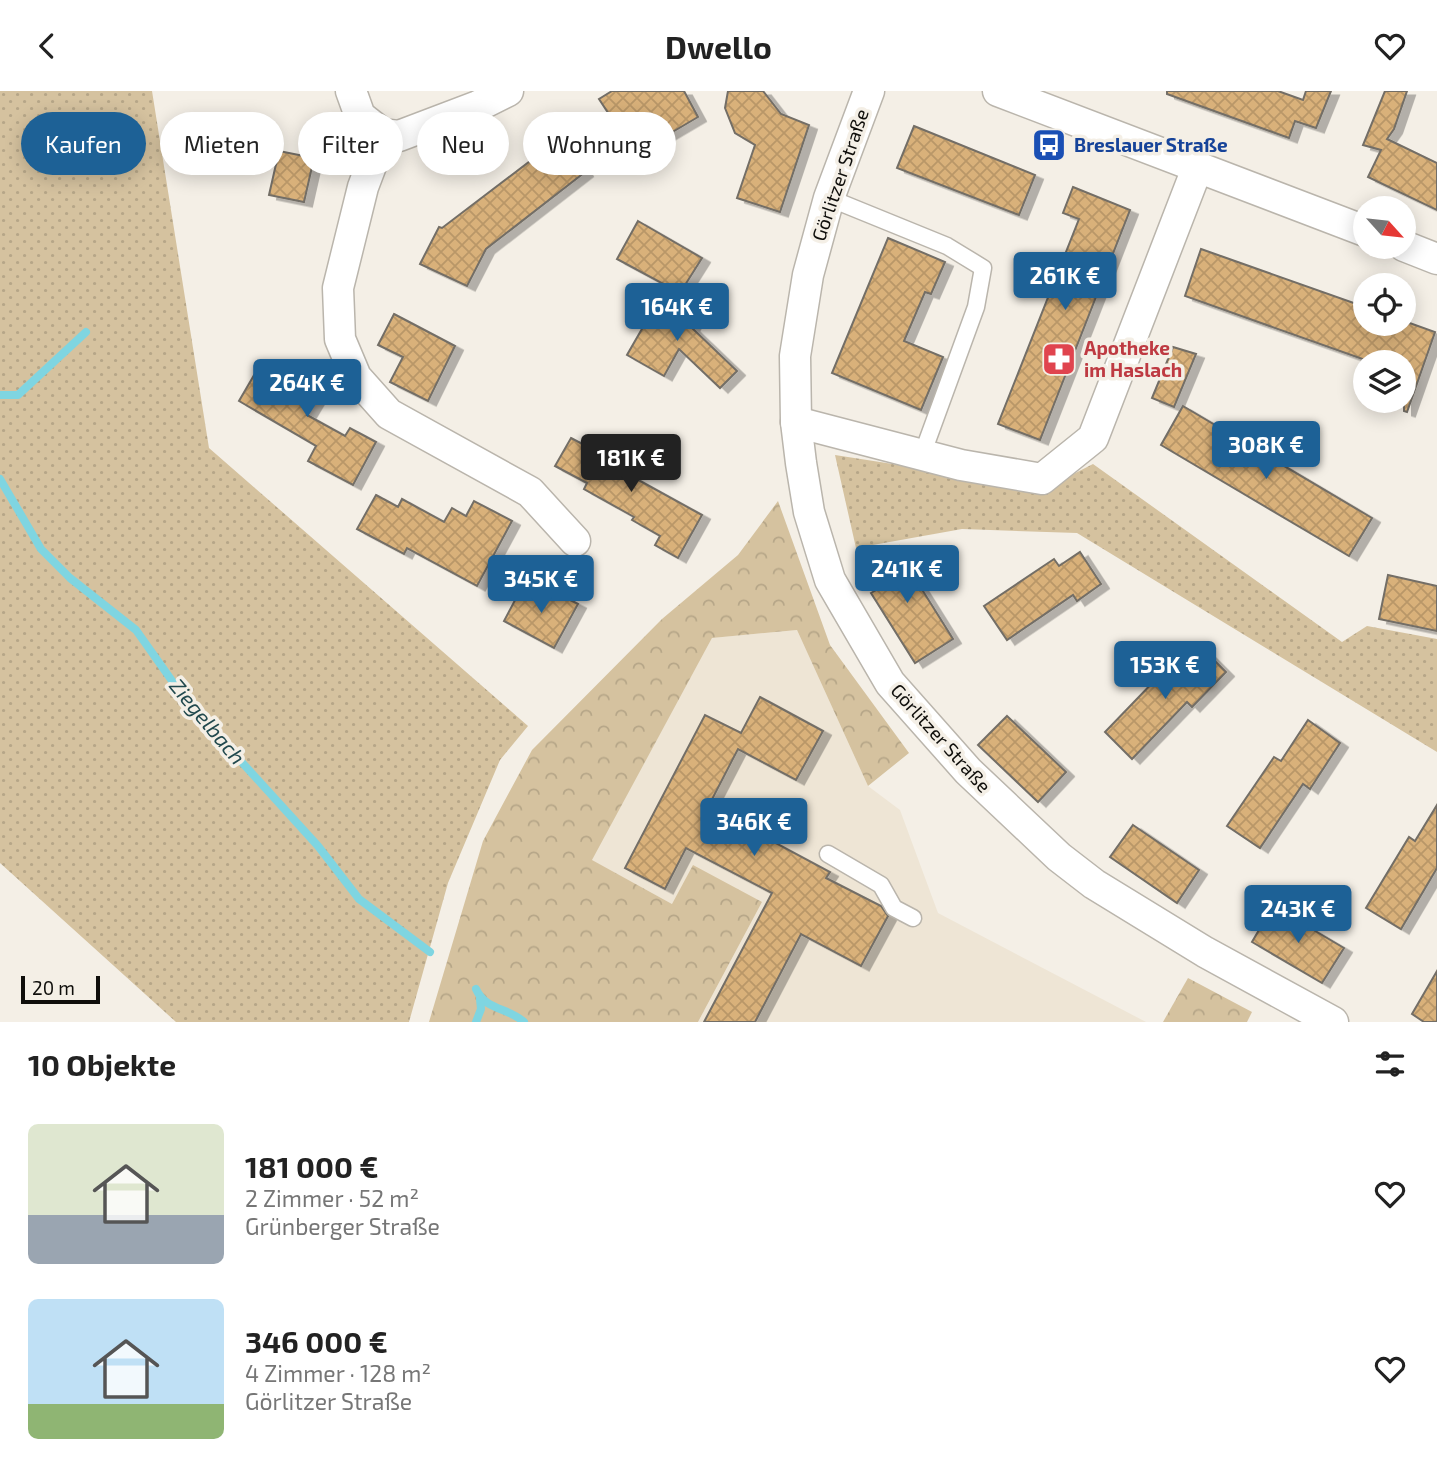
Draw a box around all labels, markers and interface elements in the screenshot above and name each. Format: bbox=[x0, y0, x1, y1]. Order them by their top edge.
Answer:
icon: back bbox=[28, 27, 66, 65]
text: Dwello bbox=[665, 27, 772, 65]
icon: heart bbox=[1371, 27, 1409, 65]
street label: Görlitzer Straße bbox=[806, 106, 873, 244]
chip: Kaufen bbox=[21, 112, 146, 175]
chip: Mieten bbox=[160, 112, 284, 175]
chip: Filter bbox=[298, 112, 403, 175]
chip: Neu bbox=[417, 112, 509, 175]
chip: Wohnung bbox=[523, 112, 676, 175]
bus stop icon: Breslauer Straße bbox=[1030, 126, 1068, 164]
place label: Breslauer Straße bbox=[1074, 133, 1228, 156]
north arrow bbox=[1353, 196, 1416, 259]
map controls bbox=[1353, 196, 1416, 413]
pin: 261K € bbox=[1008, 253, 1122, 312]
text: 261K € bbox=[1030, 261, 1100, 289]
button: locate bbox=[1353, 273, 1416, 336]
pin: 164K € bbox=[620, 283, 734, 343]
text: 164K € bbox=[641, 292, 713, 320]
place label: Apotheke im Haslach bbox=[1084, 336, 1182, 381]
pharmacy icon: Apotheke im Haslach bbox=[1040, 340, 1078, 378]
button: layers bbox=[1353, 350, 1416, 413]
pin: 264K € bbox=[250, 359, 364, 419]
text: 264K € bbox=[269, 368, 345, 396]
pin: 308K € bbox=[1209, 421, 1323, 481]
text: 308K € bbox=[1228, 430, 1304, 458]
pin: 181K € bbox=[574, 435, 688, 494]
text: 181K € bbox=[597, 443, 665, 471]
pin: 241K € bbox=[850, 545, 964, 605]
text: 241K € bbox=[871, 554, 943, 582]
pin: 345K € bbox=[484, 555, 598, 615]
text: 345K € bbox=[504, 564, 578, 592]
pin: 153K € bbox=[1108, 641, 1222, 701]
text: 153K € bbox=[1130, 650, 1200, 678]
water label: Ziegelbach bbox=[165, 673, 251, 769]
street label: Görlitzer Straße bbox=[887, 679, 996, 797]
pin: 346K € bbox=[697, 799, 811, 858]
text: 346K € bbox=[716, 807, 792, 835]
pin: 243K € bbox=[1241, 885, 1355, 945]
text: 243K € bbox=[1260, 894, 1336, 922]
scale bar bbox=[21, 973, 100, 1005]
text: 20 m bbox=[32, 976, 75, 999]
icon: filters bbox=[1371, 1045, 1409, 1083]
text: 10 Objekte bbox=[28, 1046, 176, 1082]
text: 181 000 € bbox=[245, 1148, 379, 1184]
icon: home bbox=[84, 1152, 168, 1236]
icon: heart bbox=[1371, 1175, 1409, 1213]
text: 2 Zimmer · 52 m² bbox=[245, 1184, 419, 1212]
text: Grünberger Straße bbox=[245, 1212, 440, 1240]
text: 346 000 € bbox=[245, 1323, 388, 1359]
icon: home bbox=[84, 1327, 168, 1411]
icon: heart bbox=[1371, 1350, 1409, 1388]
text: 4 Zimmer · 128 m² bbox=[245, 1359, 431, 1387]
text: Görlitzer Straße bbox=[245, 1387, 412, 1415]

